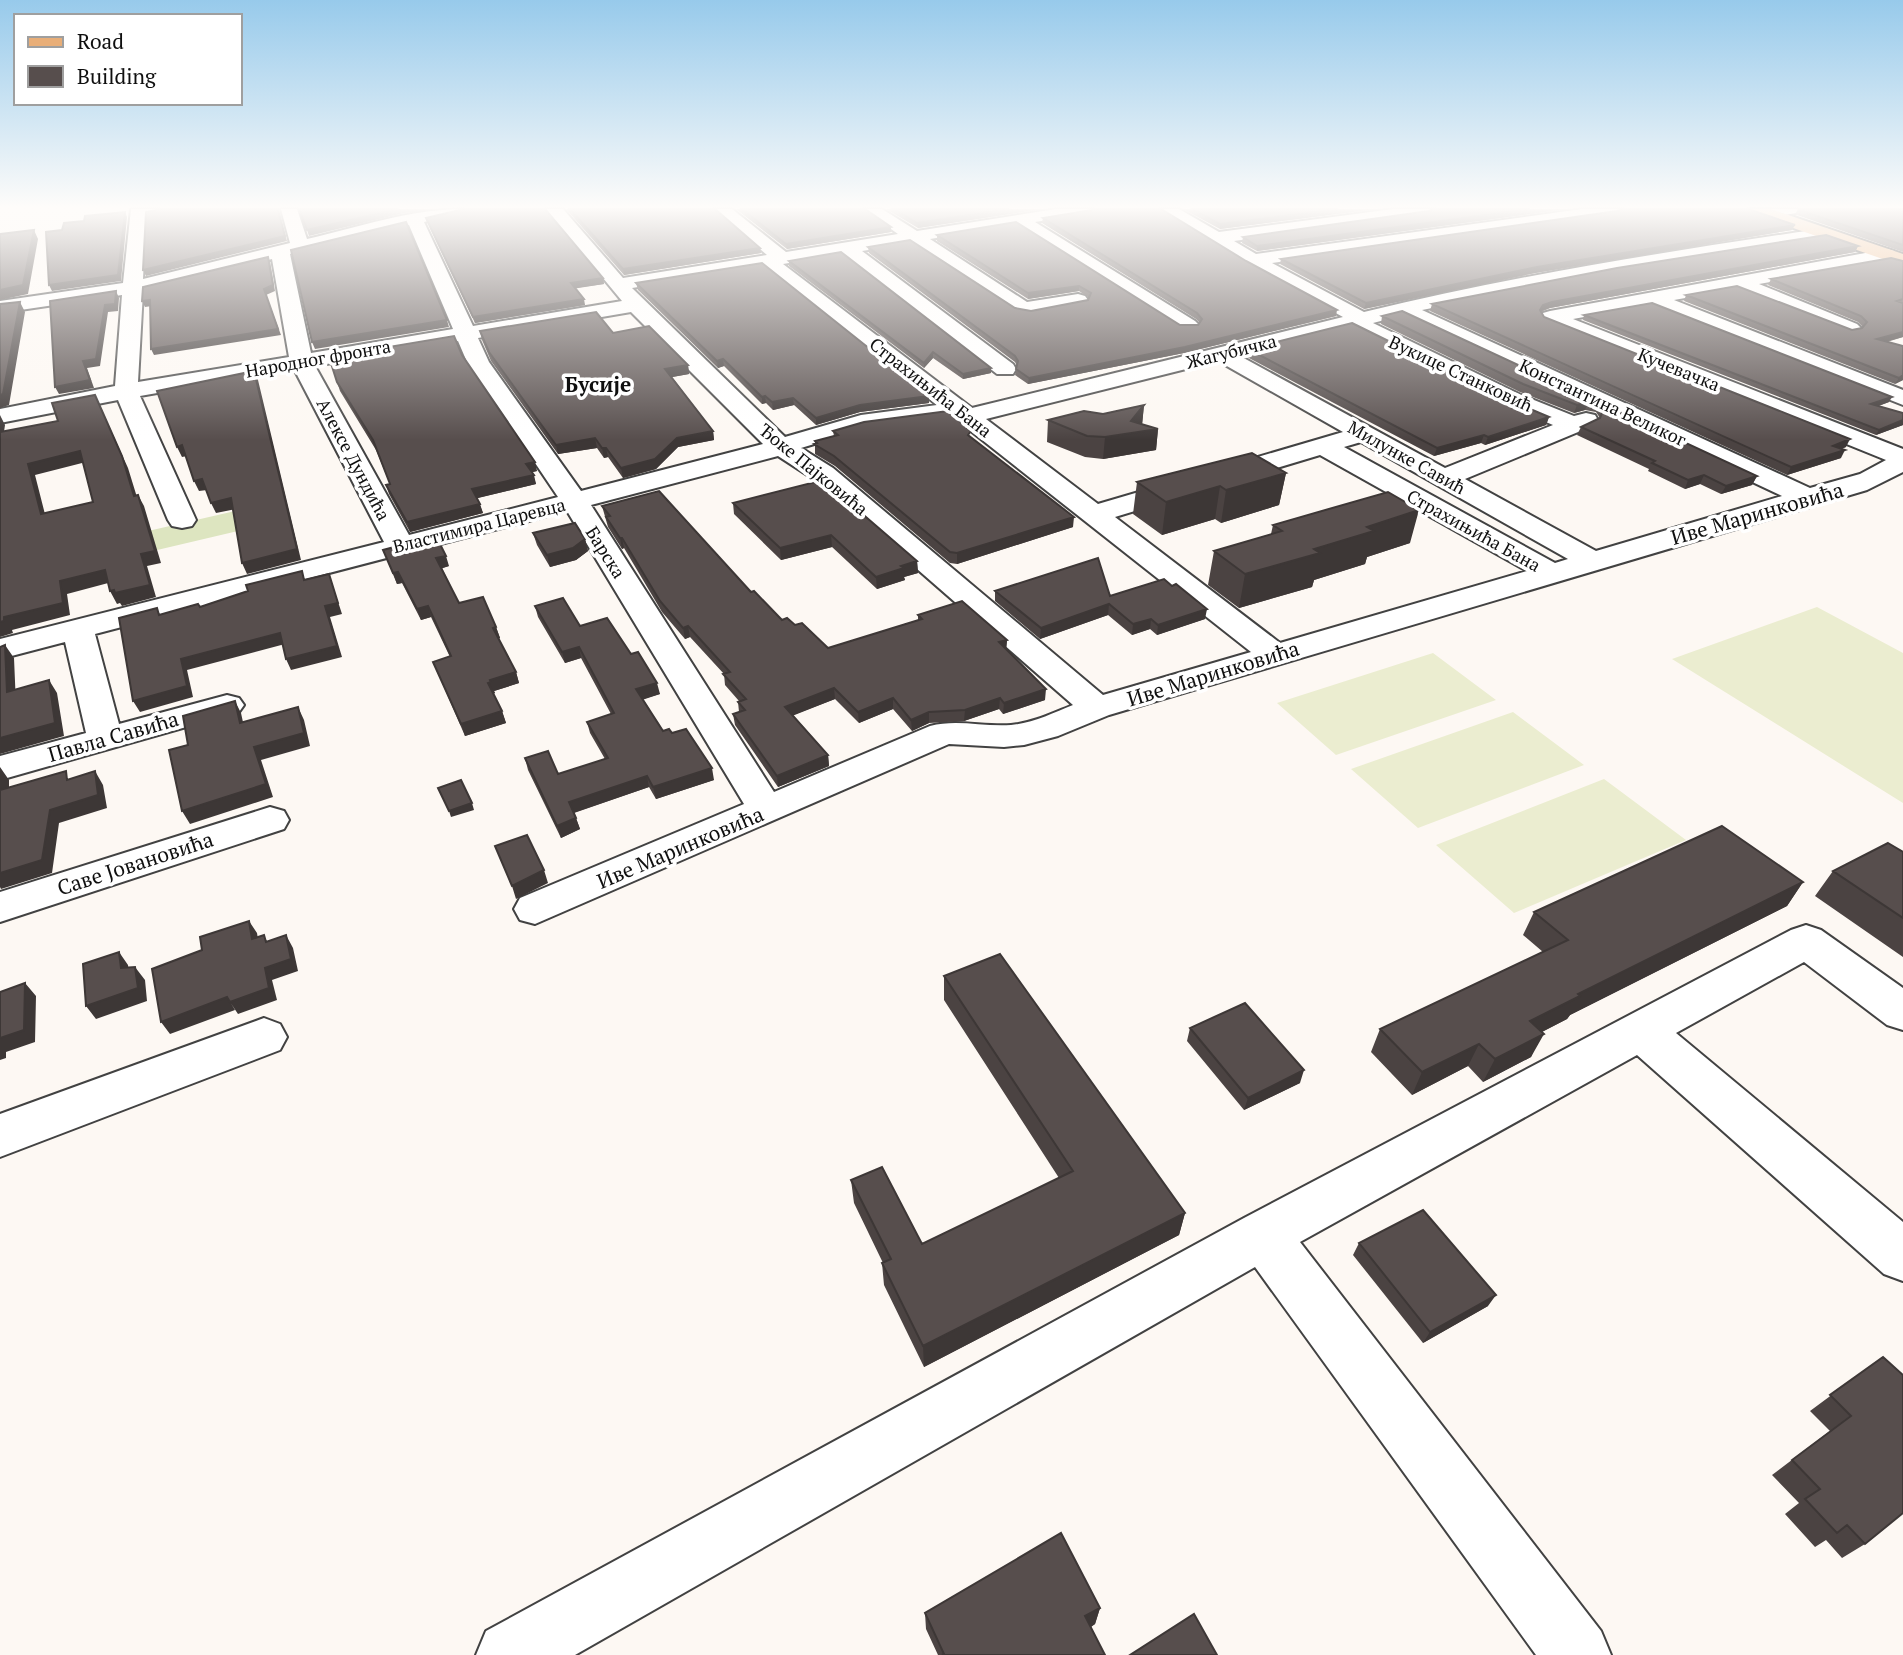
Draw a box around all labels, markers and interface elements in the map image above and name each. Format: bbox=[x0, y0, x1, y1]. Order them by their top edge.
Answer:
legend bbox=[14, 14, 242, 105]
text: Road bbox=[77, 27, 124, 55]
text: Building bbox=[77, 62, 157, 90]
street label: Жагубичка bbox=[1183, 328, 1279, 374]
street label: Вукице Станковић bbox=[1385, 329, 1537, 417]
street label: Страхињића Бана bbox=[865, 332, 997, 442]
street label: Народног фронта bbox=[243, 333, 393, 383]
street label: Кучевачка bbox=[1635, 342, 1723, 396]
street label: Константина Великог bbox=[1516, 353, 1690, 451]
district label: Бусије bbox=[565, 370, 631, 398]
street label: Алексе Дундића bbox=[312, 394, 396, 524]
street label: Милунке Савић bbox=[1344, 415, 1471, 500]
street label: Ђоке Пајковића bbox=[755, 418, 873, 520]
street label: Иве Маринковића bbox=[1667, 475, 1847, 551]
street label: Страхињића Бана bbox=[1403, 483, 1545, 577]
street label: Властимира Царевца bbox=[390, 492, 568, 558]
street label: Барска bbox=[581, 521, 631, 583]
street label: Иве Маринковића bbox=[1124, 633, 1303, 712]
street label: Павла Савића bbox=[44, 704, 182, 768]
street label: Иве Маринковића bbox=[593, 799, 768, 895]
street label: Саве Јовановића bbox=[53, 824, 217, 901]

